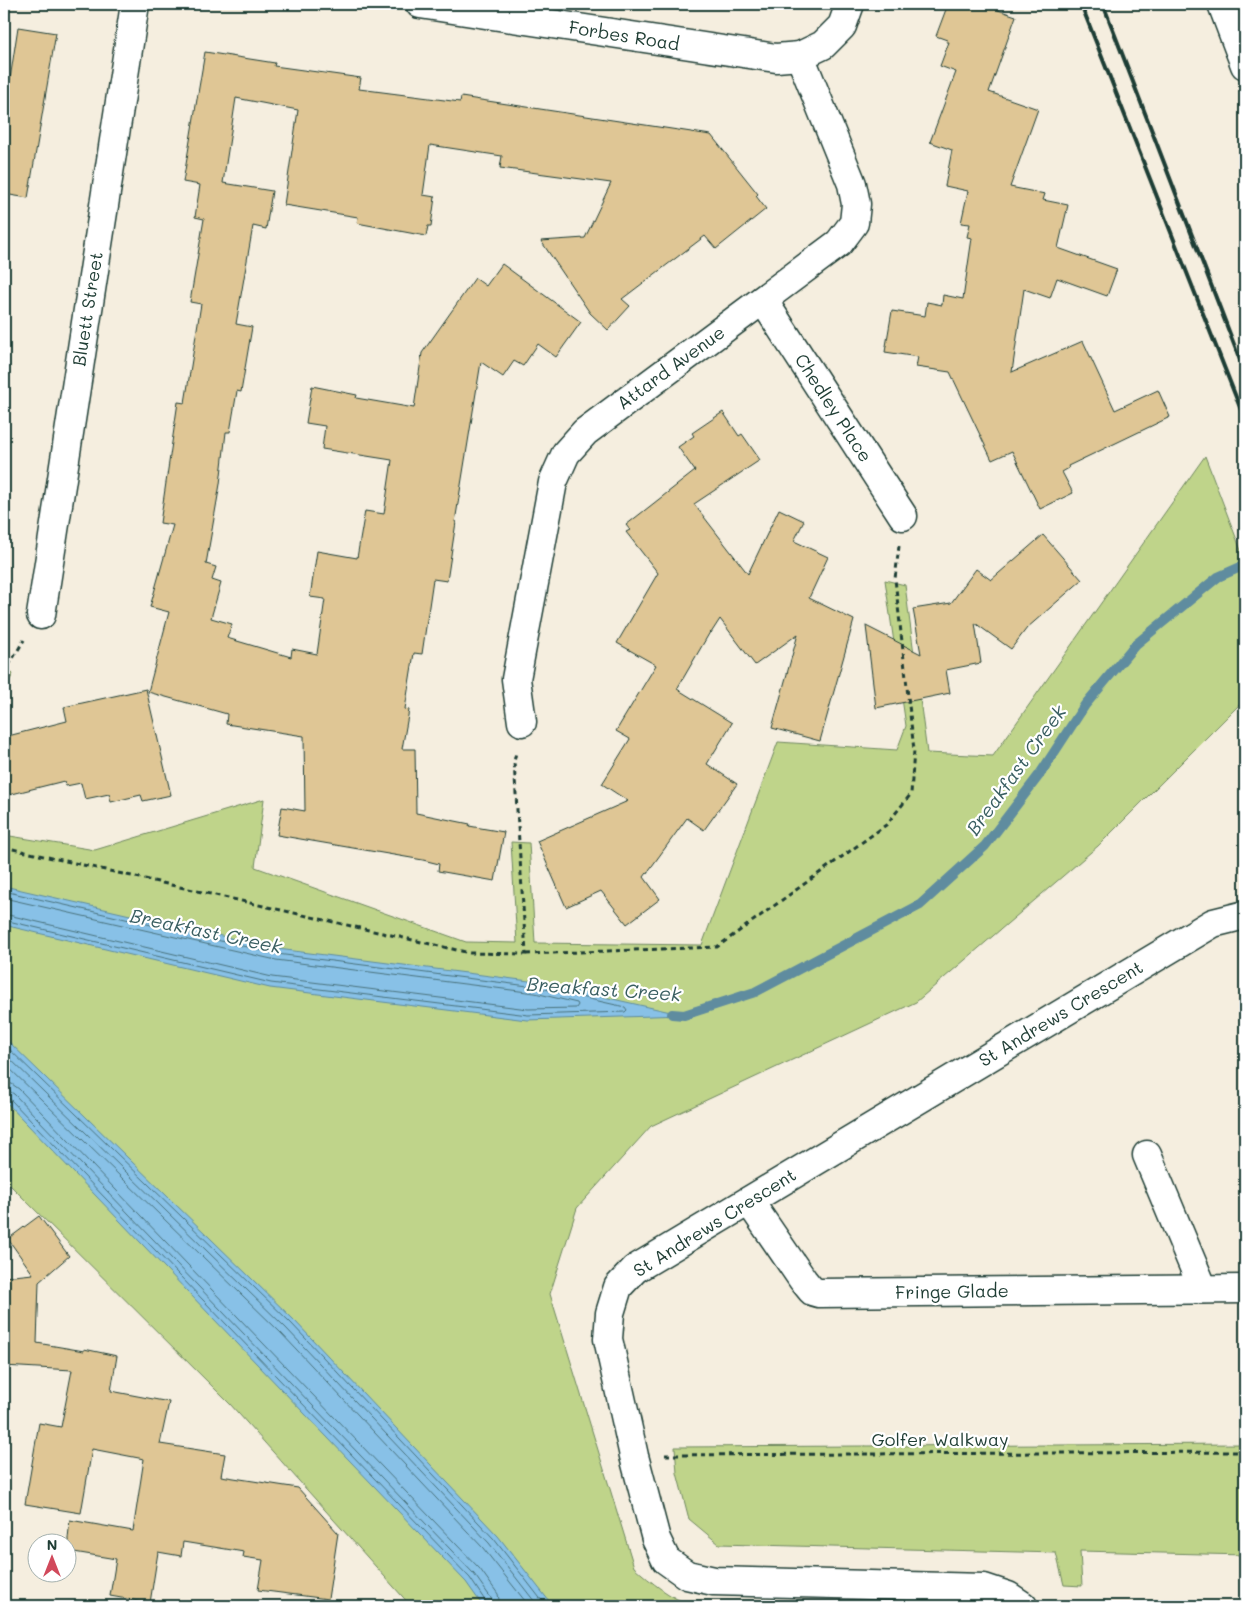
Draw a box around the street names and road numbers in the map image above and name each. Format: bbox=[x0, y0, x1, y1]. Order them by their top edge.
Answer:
street label: Forbes Road bbox=[567, 14, 681, 56]
street label: Bluett Street bbox=[66, 250, 108, 368]
street label: Attard Avenue bbox=[612, 320, 729, 415]
street label: Chedley Place bbox=[790, 349, 878, 466]
street label: St Andrews Crescent bbox=[974, 955, 1147, 1072]
street label: St Andrews Crescent bbox=[629, 1162, 800, 1282]
street label: Fringe Glade bbox=[895, 1278, 1009, 1304]
street label: Golfer Walkway bbox=[871, 1427, 1009, 1451]

